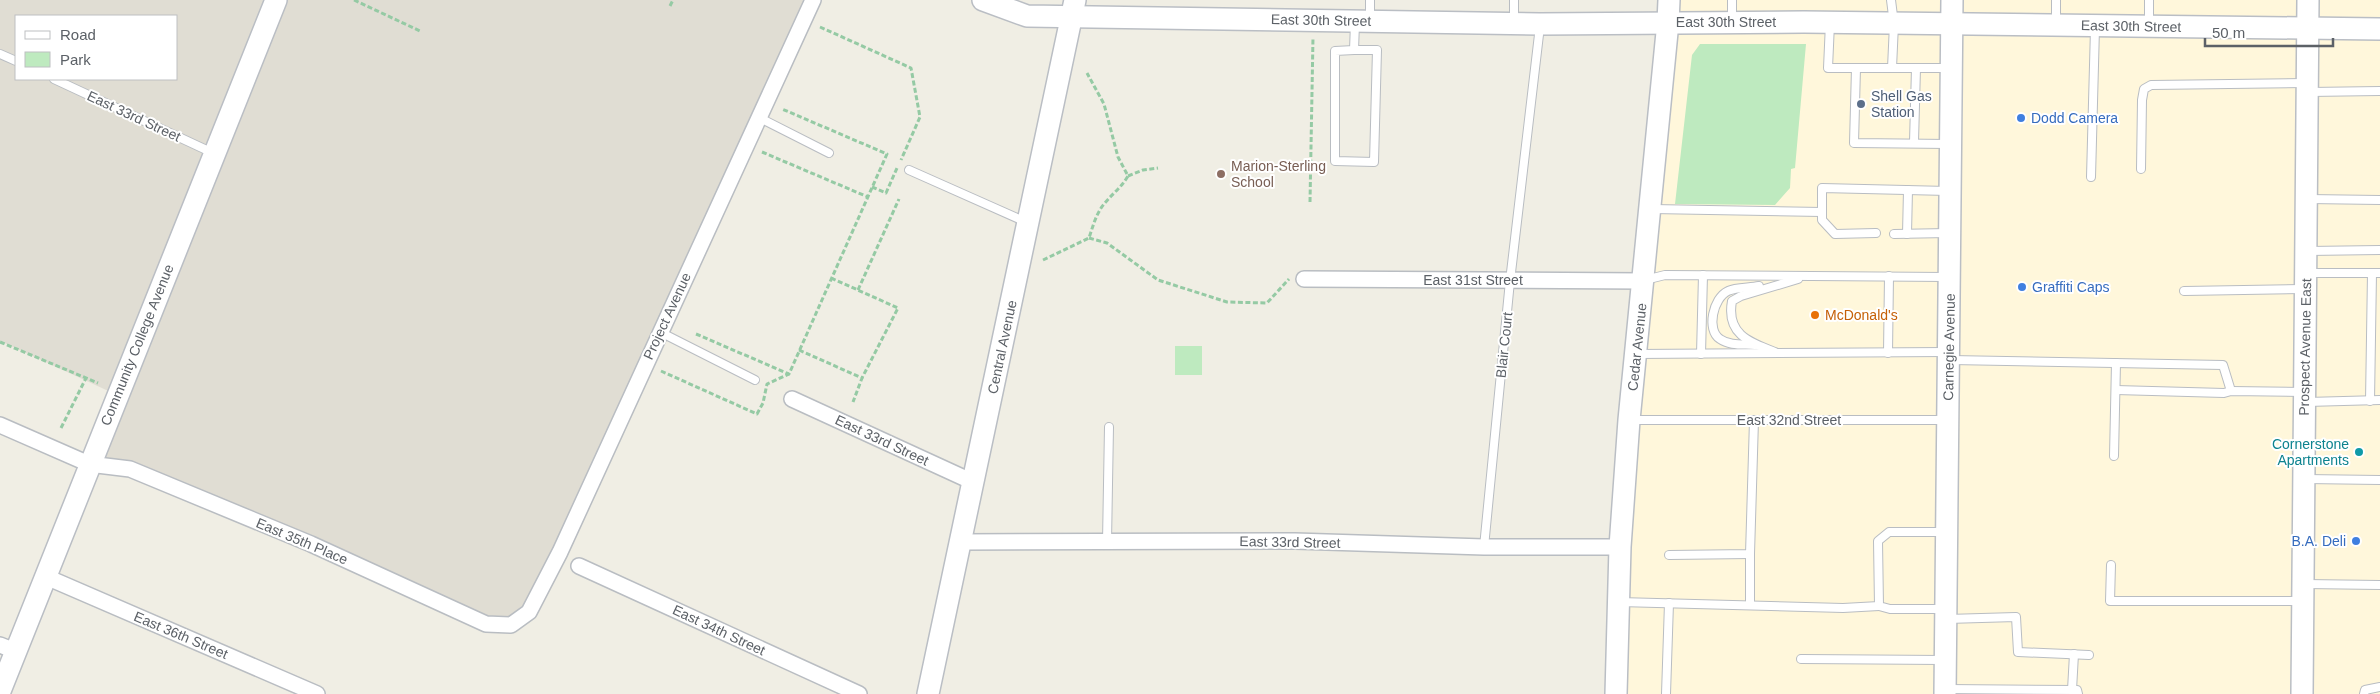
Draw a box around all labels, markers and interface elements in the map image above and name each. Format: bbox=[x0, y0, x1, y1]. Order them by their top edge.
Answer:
street label: East 30th Street bbox=[1271, 11, 1371, 29]
street label: East 30th Street bbox=[1676, 14, 1776, 30]
legend bbox=[15, 15, 178, 80]
scale bar bbox=[2205, 15, 2332, 47]
street label: East 30th Street bbox=[2081, 17, 2181, 35]
text: 50 m bbox=[2212, 24, 2245, 41]
text: Road bbox=[60, 26, 96, 43]
text: Park bbox=[60, 51, 91, 68]
street label: East 33rd Street bbox=[85, 87, 183, 145]
place label: Shell Gas Station bbox=[1871, 88, 1932, 120]
marker: Shell Gas Station bbox=[1855, 98, 1867, 110]
place label: Dodd Camera bbox=[2031, 110, 2118, 126]
marker: Dodd Camera bbox=[2015, 112, 2027, 124]
place label: Marion-Sterling School bbox=[1231, 158, 1326, 190]
marker: Marion-Sterling School bbox=[1215, 168, 1227, 180]
street label: Community College Avenue bbox=[97, 262, 177, 428]
street label: Project Avenue bbox=[640, 270, 694, 362]
street label: East 31st Street bbox=[1423, 272, 1523, 288]
street label: Prospect Avenue East bbox=[2296, 278, 2314, 416]
place label: Graffiti Caps bbox=[2032, 279, 2110, 295]
marker: Graffiti Caps bbox=[2016, 281, 2028, 293]
street label: Carnegie Avenue bbox=[1940, 293, 1958, 401]
street label: Central Avenue bbox=[984, 298, 1020, 395]
street label: Cedar Avenue bbox=[1624, 302, 1650, 392]
place label: McDonald's bbox=[1825, 307, 1898, 323]
marker: McDonald's bbox=[1809, 309, 1821, 321]
street label: Blair Court bbox=[1493, 311, 1515, 379]
street label: East 33rd Street bbox=[833, 411, 931, 469]
street label: East 32nd Street bbox=[1737, 412, 1841, 428]
place label: Cornerstone Apartments bbox=[2272, 436, 2349, 468]
marker: Cornerstone Apartments bbox=[2353, 446, 2365, 458]
street label: East 35th Place bbox=[254, 514, 350, 568]
street label: East 33rd Street bbox=[1239, 533, 1341, 551]
place label: B.A. Deli bbox=[2292, 533, 2346, 549]
marker: B.A. Deli bbox=[2350, 535, 2362, 547]
street label: East 34th Street bbox=[670, 602, 768, 659]
street label: East 36th Street bbox=[132, 608, 230, 662]

